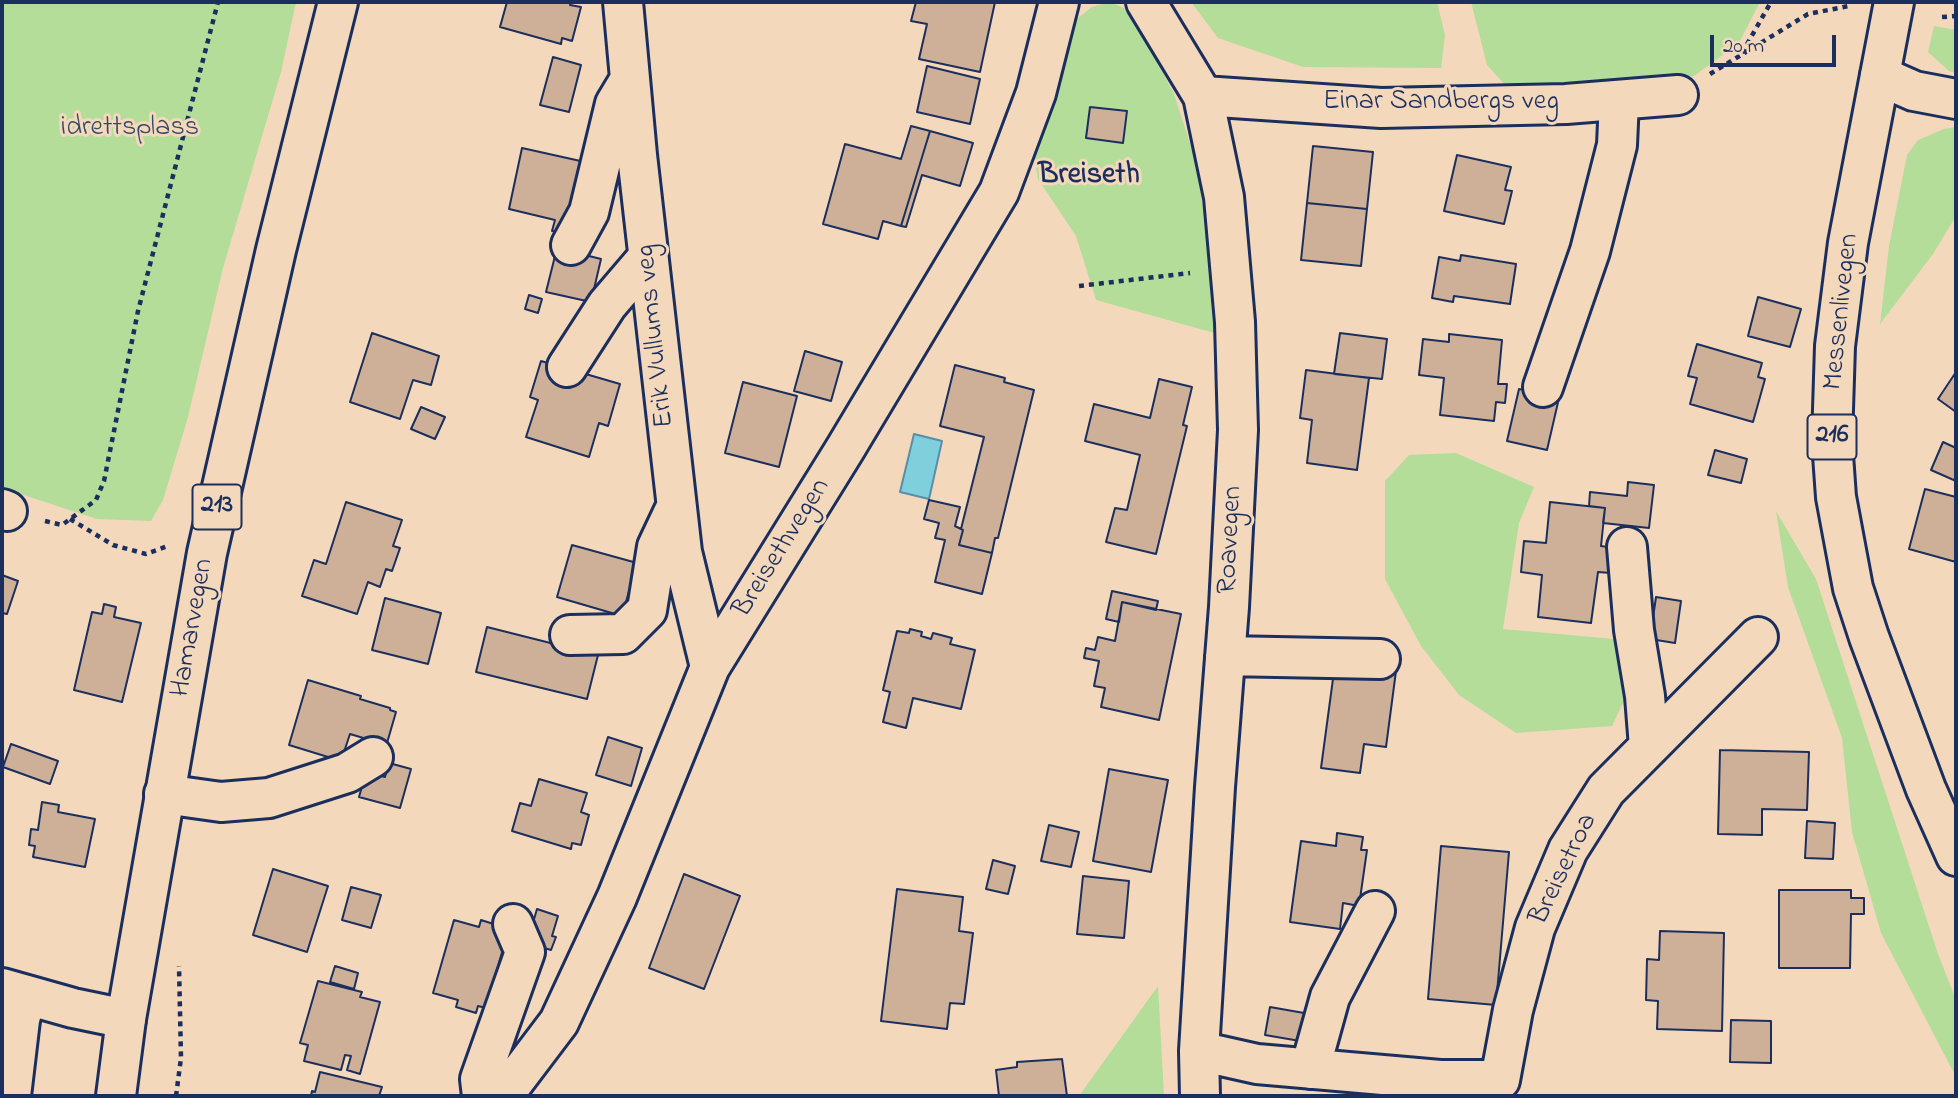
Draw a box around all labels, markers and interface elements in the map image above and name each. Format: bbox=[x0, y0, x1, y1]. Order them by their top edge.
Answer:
scale bar bbox=[1713, 21, 1839, 65]
text: 20 m bbox=[1723, 32, 1764, 62]
street label: Einar Sandbergs veg bbox=[1323, 86, 1559, 120]
park label: idrettsplass bbox=[61, 112, 199, 146]
district label: Breiseth bbox=[1038, 159, 1140, 195]
street label: Messenlivegen bbox=[1818, 232, 1868, 392]
street label: Erik Vullums veg bbox=[631, 243, 683, 429]
road number: 216 bbox=[1808, 414, 1856, 460]
street label: Breisethvegen bbox=[727, 473, 839, 625]
road number: 213 bbox=[192, 485, 242, 530]
street label: Roavegen bbox=[1212, 485, 1252, 595]
street label: Hamarvegen bbox=[165, 556, 223, 700]
street label: Breisetroa bbox=[1524, 809, 1606, 931]

